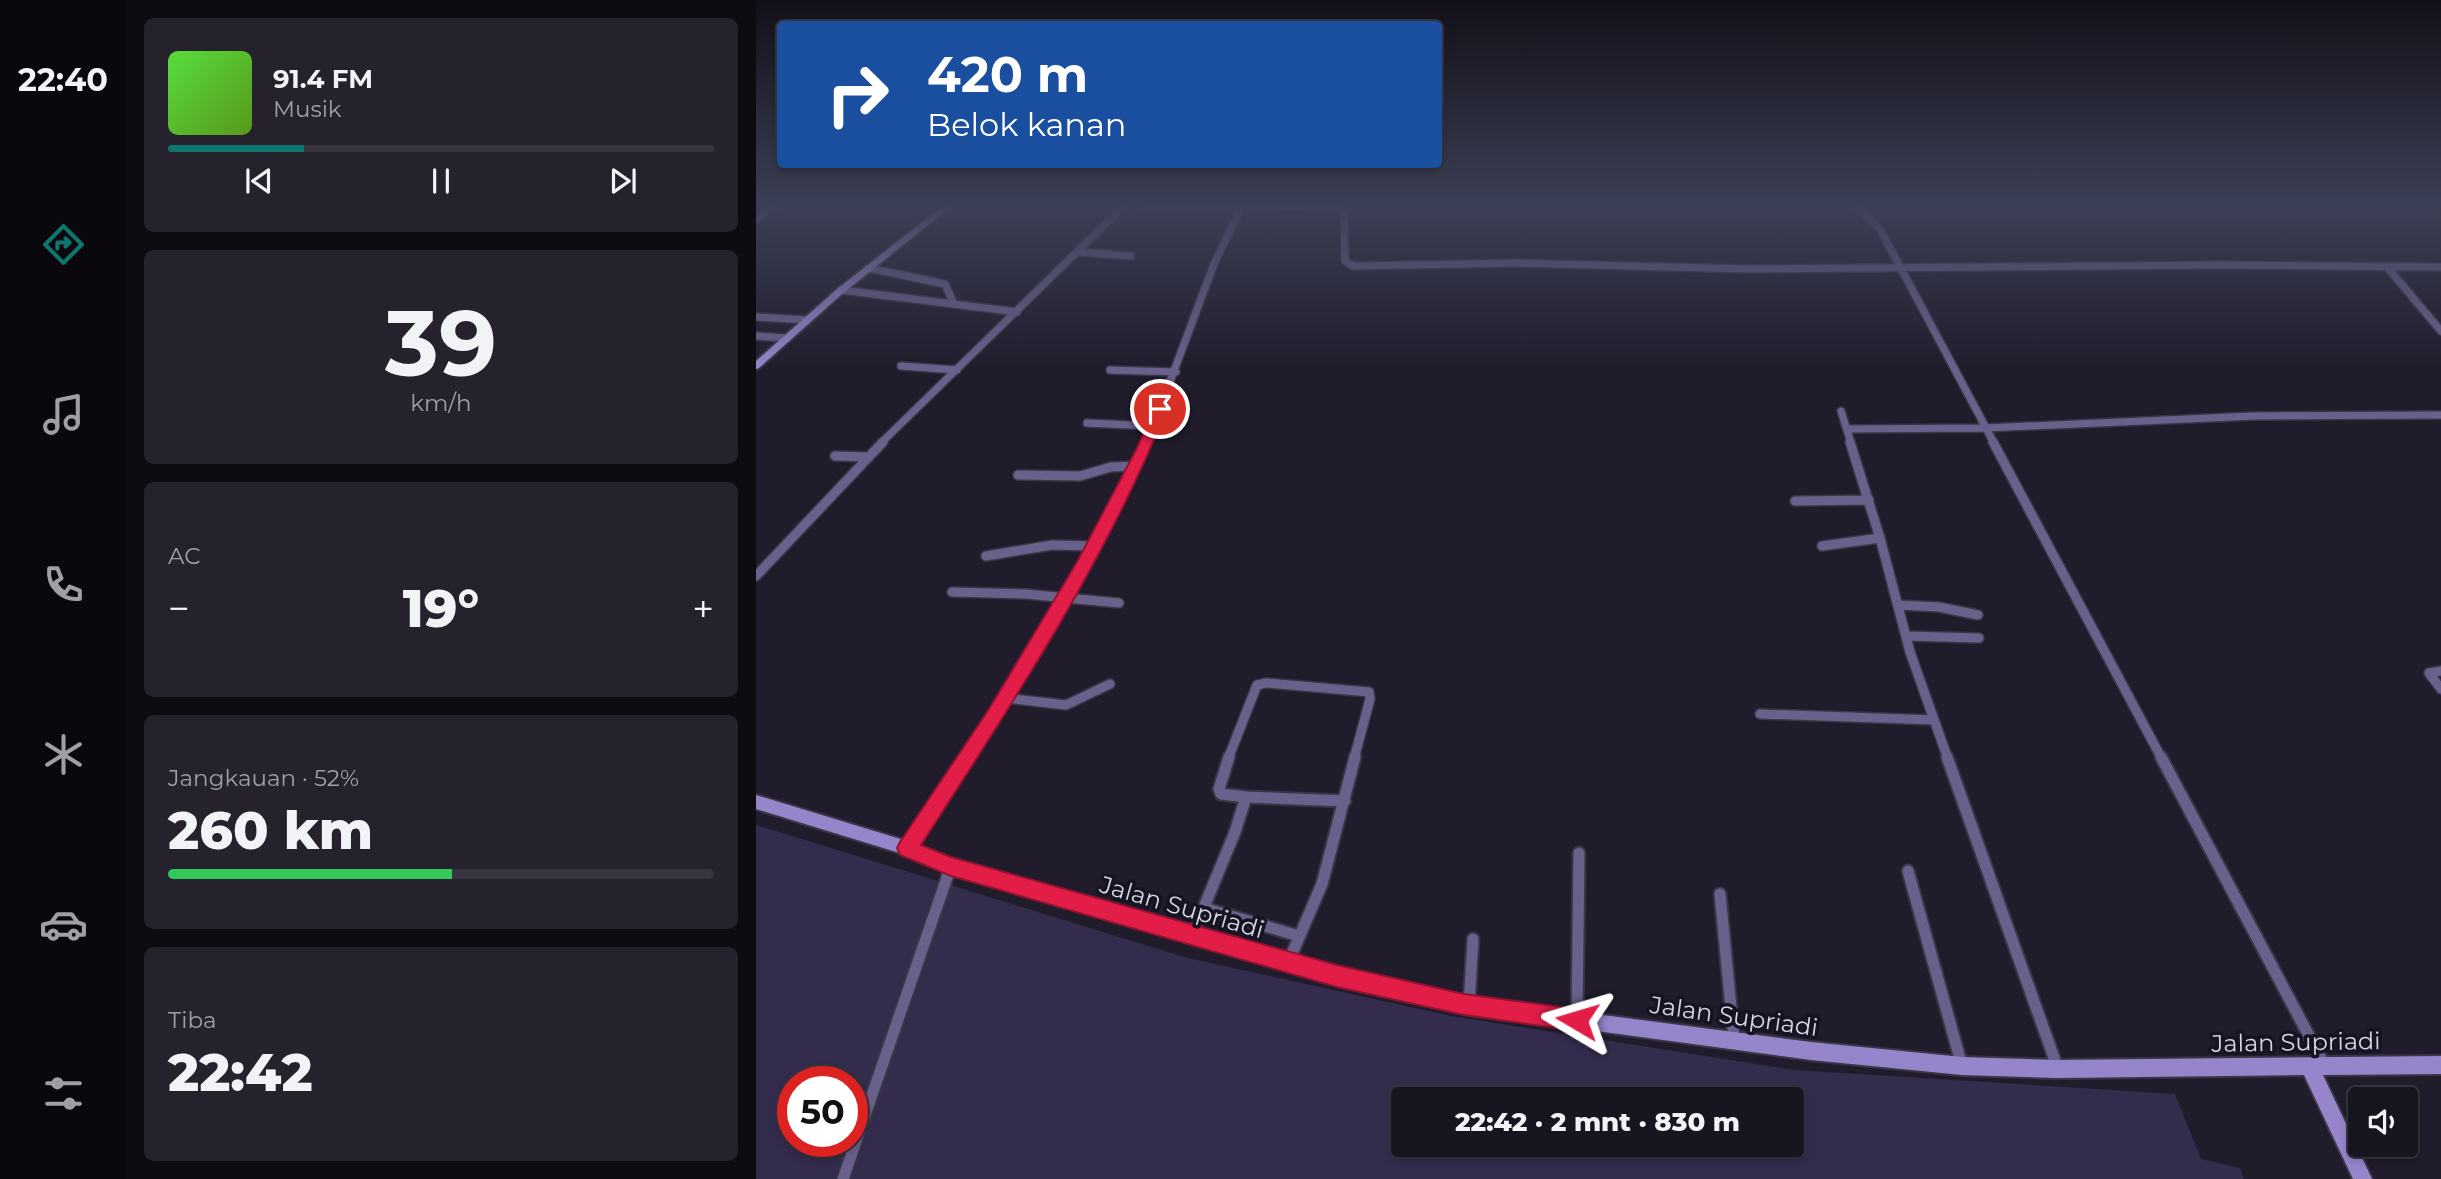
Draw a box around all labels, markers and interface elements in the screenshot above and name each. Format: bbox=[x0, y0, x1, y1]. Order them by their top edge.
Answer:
text: 420 m bbox=[927, 45, 1088, 104]
icon: right bbox=[812, 49, 903, 140]
text: 22:40 bbox=[18, 60, 108, 99]
text: 91.4 FM bbox=[273, 63, 373, 95]
text: Musik bbox=[273, 95, 342, 123]
text: Belok kanan bbox=[927, 105, 1127, 144]
icon: previous bbox=[240, 162, 278, 200]
icon: pause bbox=[422, 162, 460, 200]
icon: next bbox=[604, 162, 642, 200]
icon: directions bbox=[39, 220, 88, 269]
text: 39 bbox=[385, 288, 497, 399]
pin bbox=[1130, 379, 1190, 439]
text: km/h bbox=[410, 389, 472, 417]
icon: music bbox=[39, 390, 88, 439]
icon: arrive bbox=[1141, 390, 1179, 428]
text: AC bbox=[168, 542, 201, 570]
icon: phone bbox=[39, 560, 88, 609]
text: 19° bbox=[403, 577, 479, 640]
text: − bbox=[168, 585, 190, 632]
text: + bbox=[692, 585, 714, 632]
icon: climate bbox=[39, 730, 88, 779]
text: Jangkauan · 52% bbox=[168, 764, 359, 792]
text: 260 km bbox=[168, 799, 373, 862]
street label: Jalan Supriadi bbox=[1096, 869, 1267, 944]
icon: car bbox=[39, 900, 88, 949]
position arrow bbox=[1540, 983, 1614, 1057]
street label: Jalan Supriadi bbox=[1647, 990, 1820, 1042]
text: Tiba bbox=[168, 1006, 216, 1034]
street label: Jalan Supriadi bbox=[2210, 1026, 2381, 1058]
text: 22:42 bbox=[168, 1041, 313, 1104]
speed limit sign: 50 bbox=[777, 1066, 868, 1157]
icon: filters bbox=[39, 1069, 88, 1118]
map controls bbox=[2348, 1087, 2418, 1157]
button: sound bbox=[2348, 1087, 2418, 1157]
text: 22:42 · 2 mnt · 830 m bbox=[1455, 1106, 1740, 1138]

